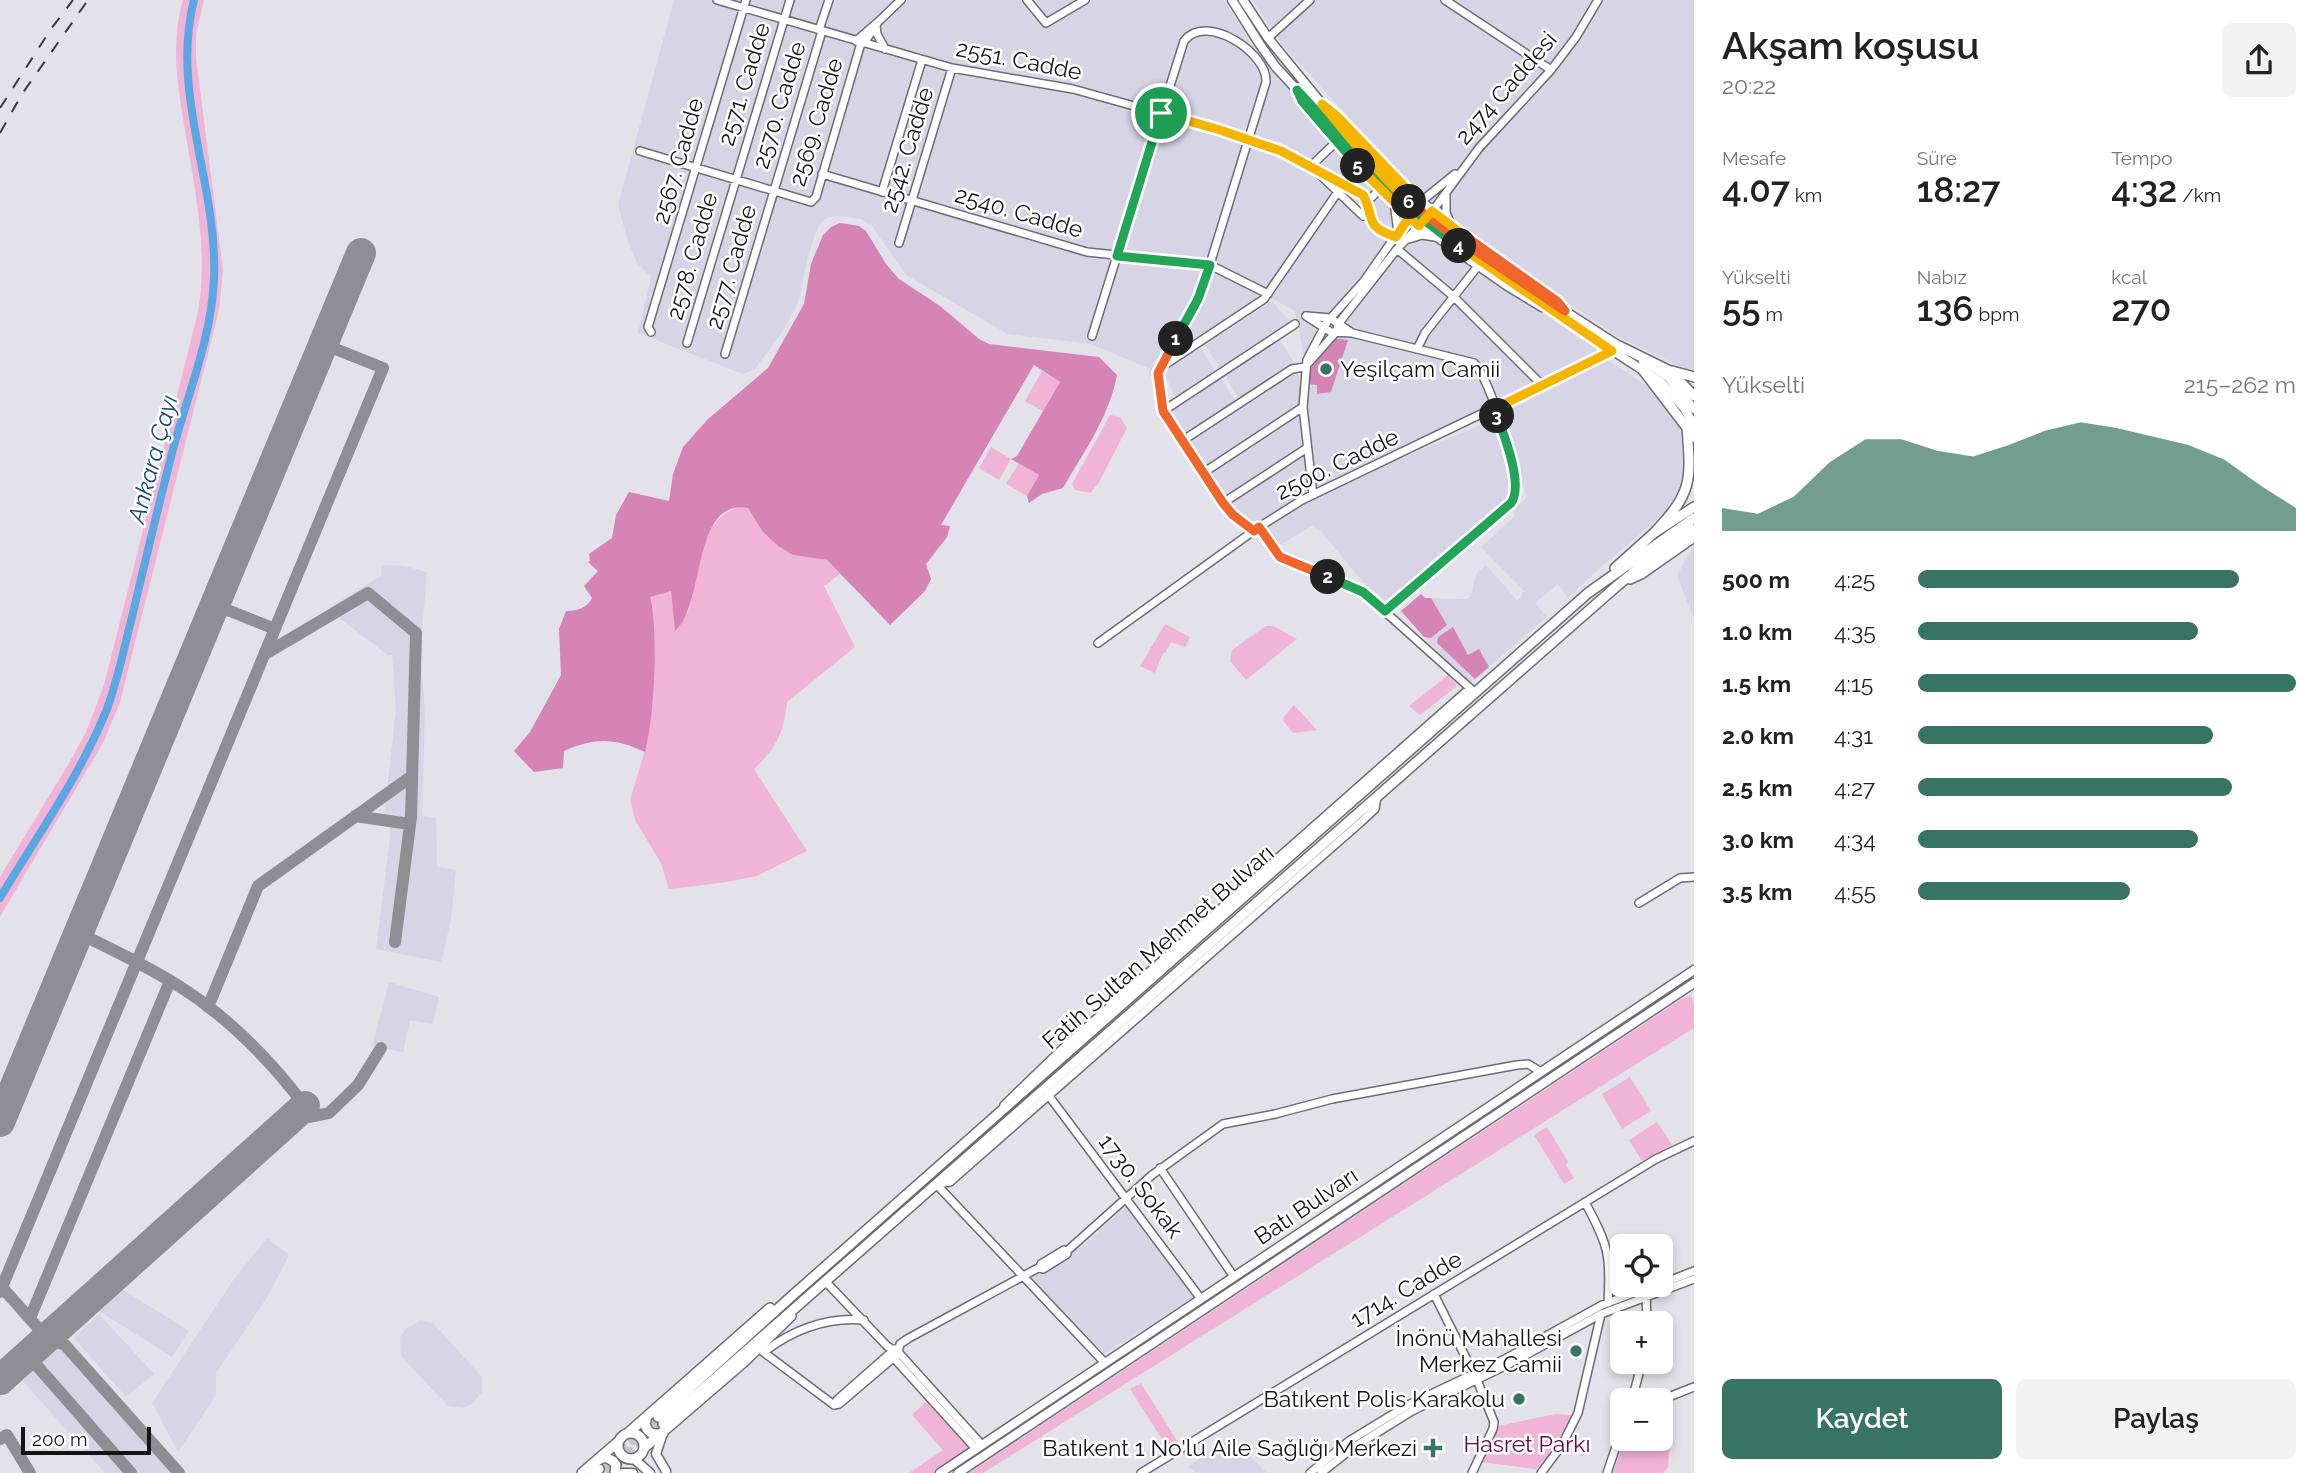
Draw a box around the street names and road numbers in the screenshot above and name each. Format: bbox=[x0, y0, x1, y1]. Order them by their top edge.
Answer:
street label: 2571. Cadde bbox=[712, 19, 775, 149]
street label: 2474 Caddesi bbox=[1449, 26, 1562, 150]
street label: 2551. Cadde bbox=[954, 34, 1084, 85]
street label: 2570. Cadde bbox=[746, 38, 811, 172]
street label: 2569. Cadde bbox=[783, 55, 848, 189]
street label: 2542. Cadde bbox=[875, 84, 938, 216]
street label: 2567. Cadde bbox=[647, 95, 708, 227]
street label: 2540. Cadde bbox=[952, 180, 1086, 243]
street label: 2578. Cadde bbox=[660, 189, 723, 323]
street label: 2577. Cadde bbox=[700, 202, 761, 332]
street label: 2500. Cadde bbox=[1271, 422, 1403, 505]
street label: Fatih Sultan Mehmet Bulvarı bbox=[1037, 839, 1279, 1054]
street label: 1730. Sokak bbox=[1094, 1128, 1189, 1243]
street label: Batı Bulvarı bbox=[1249, 1161, 1363, 1250]
street label: 1714. Cadde bbox=[1345, 1245, 1466, 1332]

